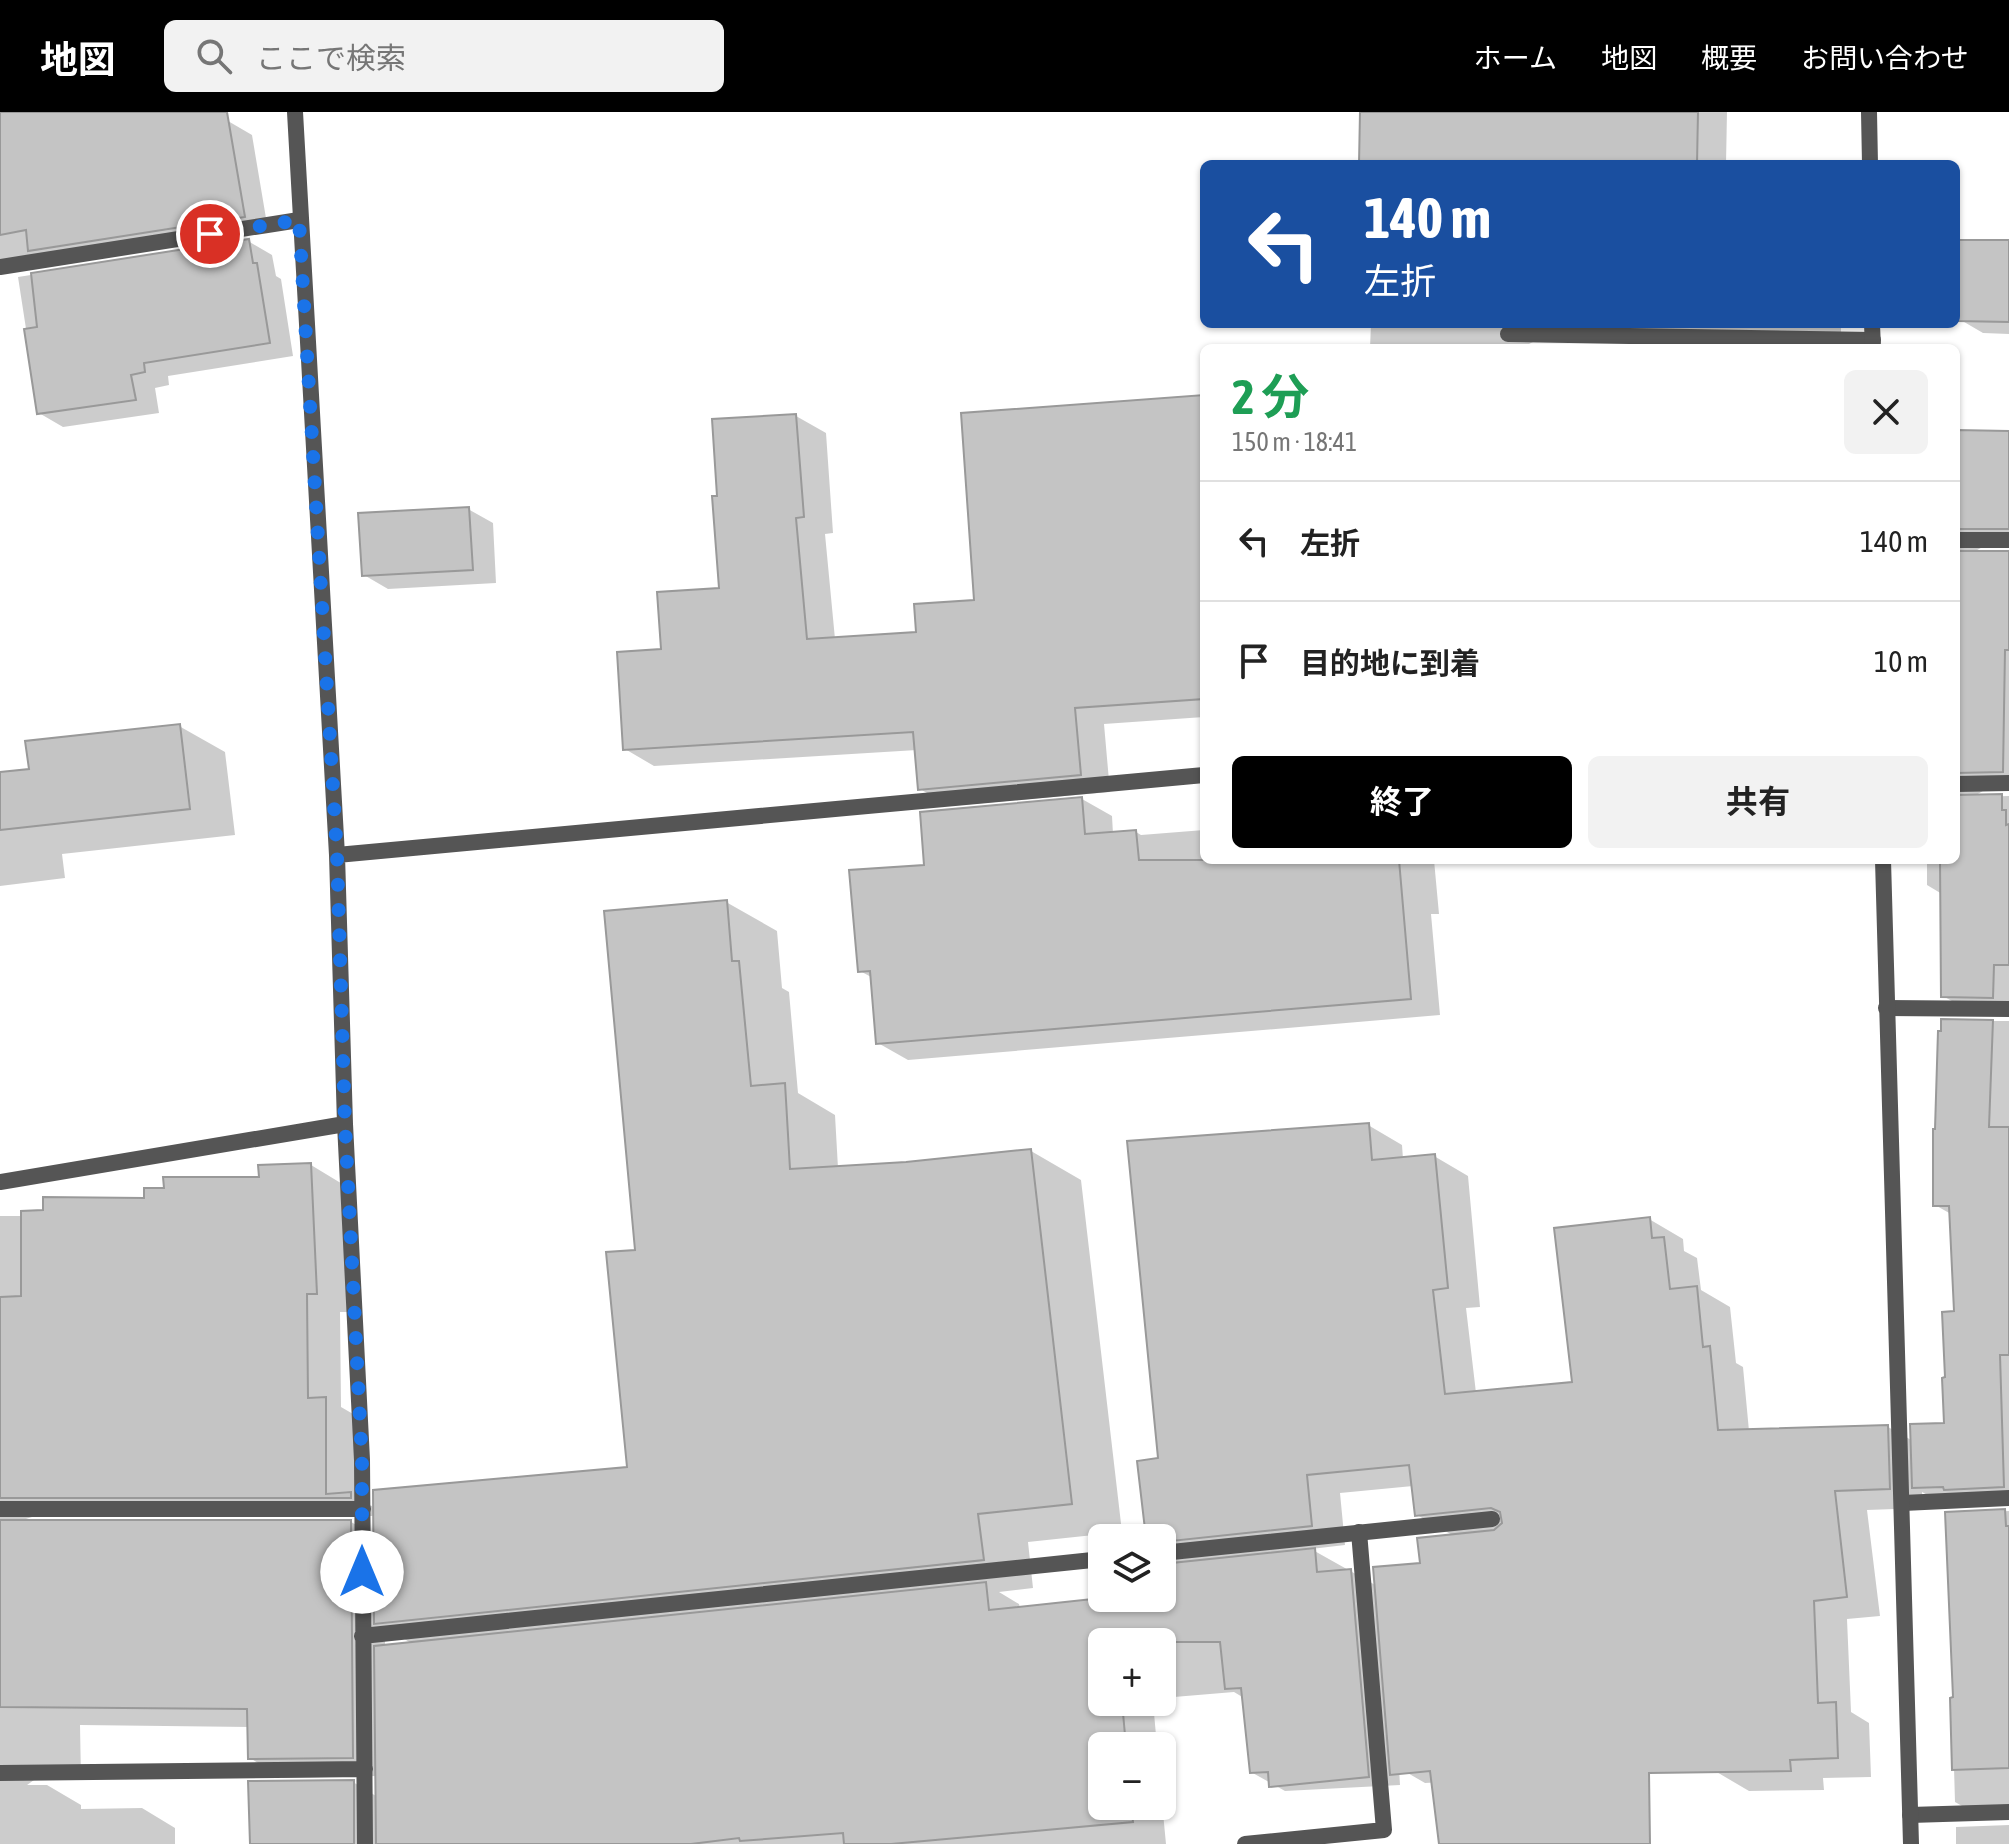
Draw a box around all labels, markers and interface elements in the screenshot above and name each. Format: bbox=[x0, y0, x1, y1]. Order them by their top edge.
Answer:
search box bbox=[164, 20, 724, 92]
icon: search bbox=[192, 34, 236, 78]
text: 地図 bbox=[40, 38, 116, 81]
text: ここで検索 bbox=[256, 41, 406, 75]
text: ホーム bbox=[1474, 42, 1557, 74]
text: 地図 bbox=[1601, 42, 1657, 74]
text: 概要 bbox=[1701, 42, 1757, 74]
text: お問い合わせ bbox=[1801, 42, 1969, 74]
text: 140 m bbox=[1364, 186, 1491, 250]
icon: left bbox=[1232, 192, 1336, 296]
pin bbox=[176, 200, 244, 268]
icon: arrive bbox=[188, 212, 232, 256]
text: 左折 bbox=[1364, 260, 1436, 302]
text: 2 分 bbox=[1232, 369, 1309, 424]
button: close bbox=[1844, 370, 1928, 454]
text: 150 m · 18:41 bbox=[1232, 427, 1357, 457]
icon: left bbox=[1232, 519, 1276, 563]
text: 140 m bbox=[1860, 524, 1928, 558]
text: 左折 bbox=[1300, 526, 1360, 560]
icon: arrive bbox=[1232, 639, 1276, 683]
text: 10 m bbox=[1874, 644, 1928, 678]
text: 目的地に到着 bbox=[1300, 646, 1480, 680]
button: 終了 bbox=[1232, 756, 1572, 848]
button: 共有 bbox=[1588, 756, 1928, 848]
map controls bbox=[1088, 1524, 1176, 1820]
button: layers bbox=[1088, 1524, 1176, 1612]
position arrow bbox=[320, 1530, 404, 1614]
button: + bbox=[1088, 1628, 1176, 1716]
button: − bbox=[1088, 1732, 1176, 1820]

